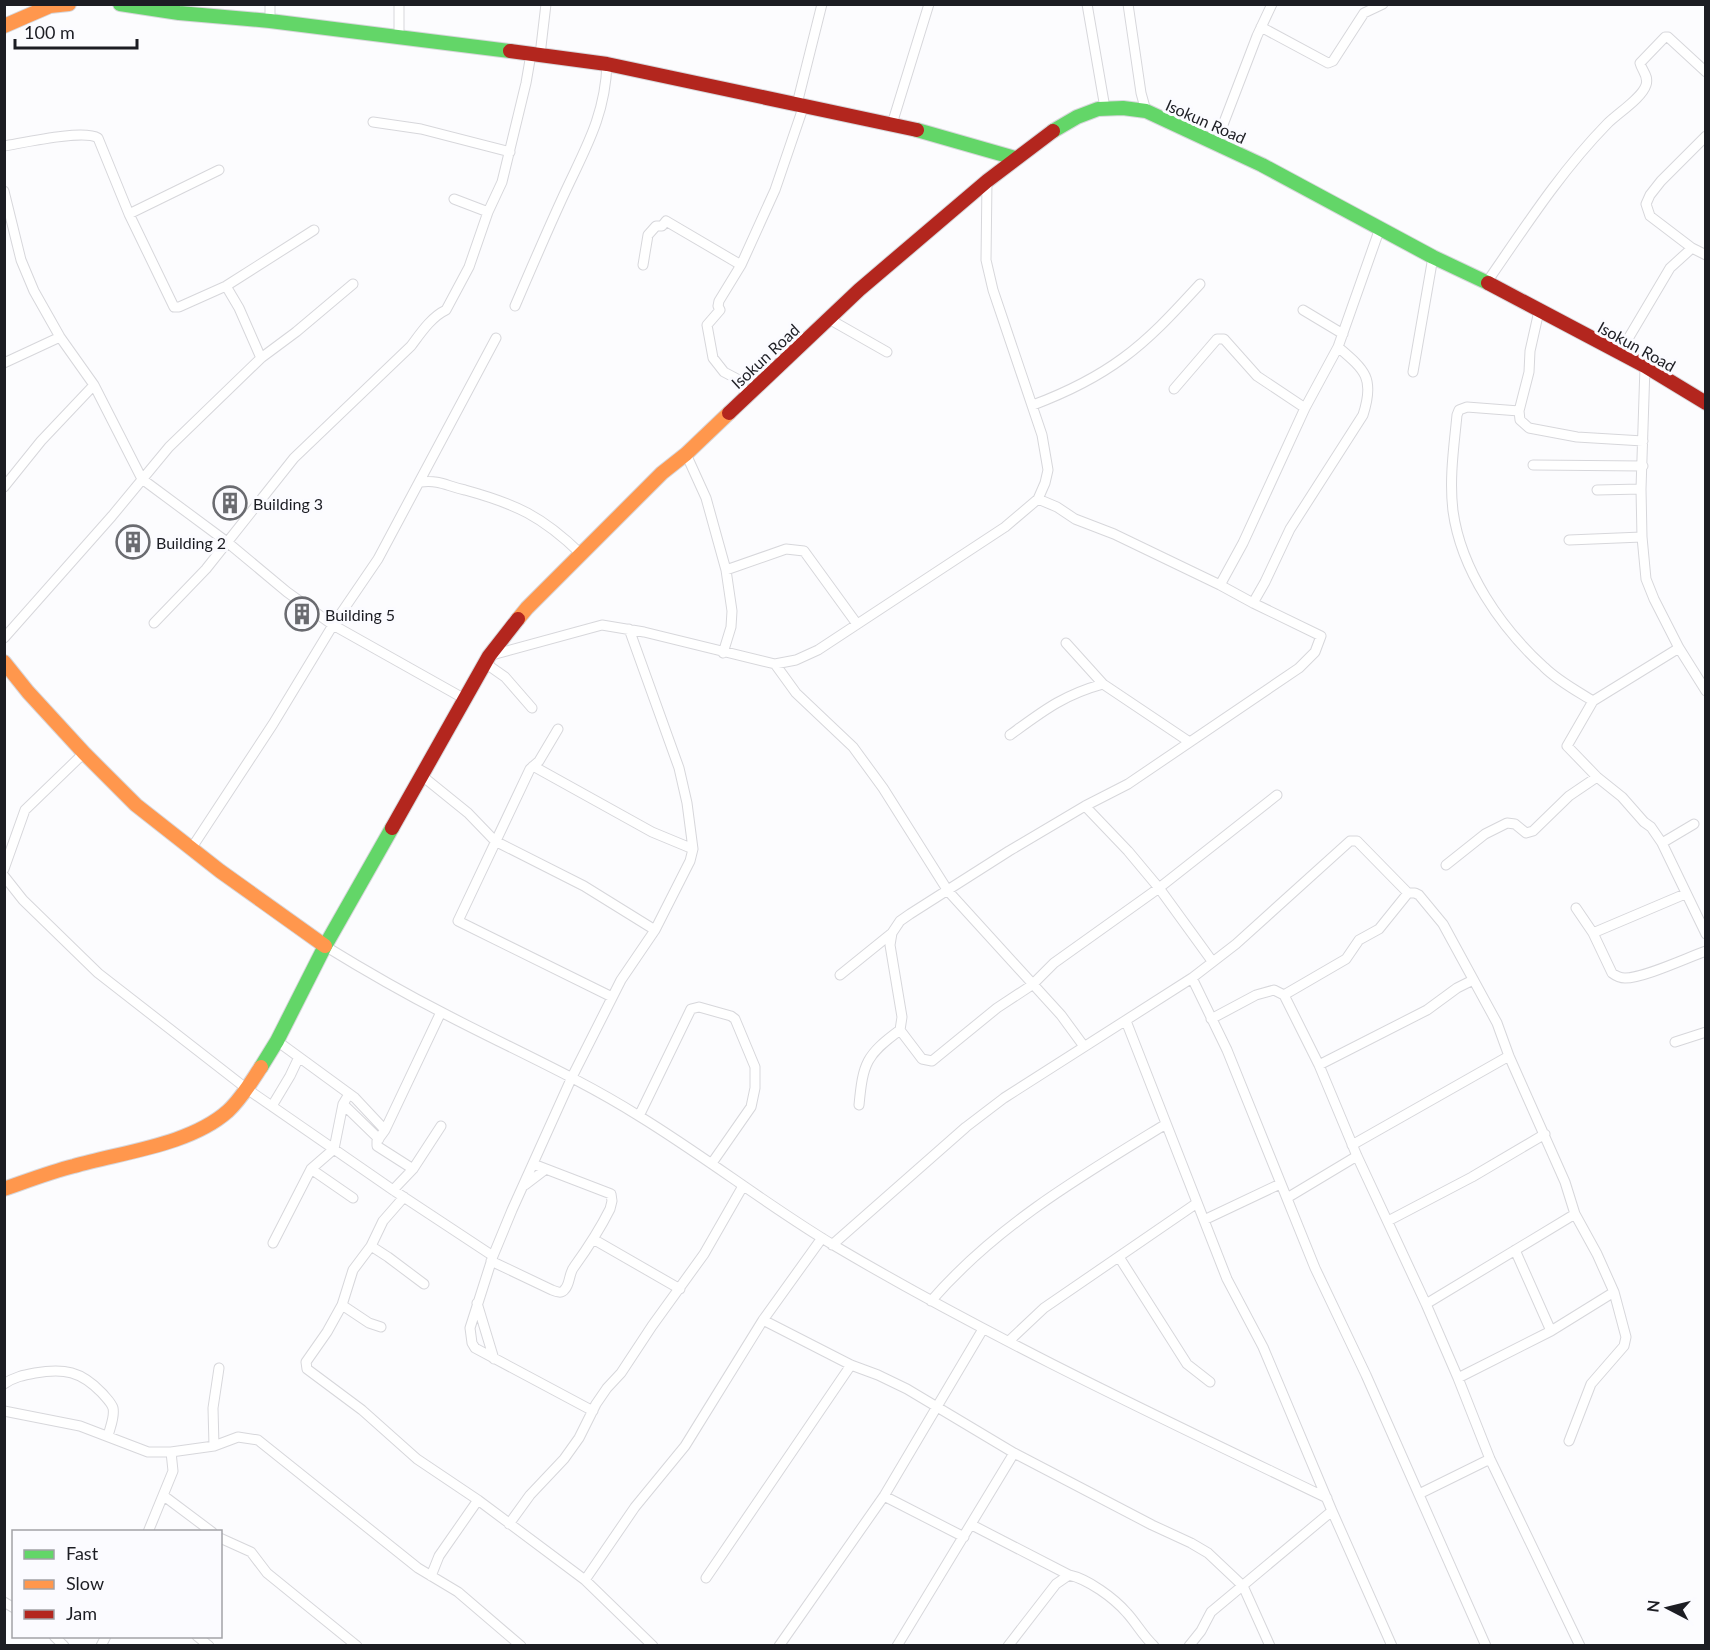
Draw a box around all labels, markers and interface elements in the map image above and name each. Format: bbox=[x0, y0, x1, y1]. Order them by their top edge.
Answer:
scale bar bbox=[15, 12, 136, 50]
text: 100 m bbox=[24, 21, 75, 43]
street label: Isokun Road bbox=[1163, 95, 1249, 147]
street label: Isokun Road bbox=[1595, 317, 1679, 375]
street label: Isokun Road bbox=[727, 320, 803, 392]
building icon: Building 3 bbox=[212, 485, 248, 521]
place label: Building 3 bbox=[253, 494, 323, 513]
building icon: Building 2 bbox=[115, 524, 151, 560]
place label: Building 2 bbox=[156, 533, 226, 552]
building icon: Building 5 bbox=[284, 596, 320, 632]
place label: Building 5 bbox=[325, 605, 395, 624]
legend bbox=[12, 1530, 222, 1638]
text: Fast bbox=[66, 1542, 99, 1564]
text: Slow bbox=[66, 1572, 104, 1594]
north arrow bbox=[1638, 1578, 1698, 1638]
text: N bbox=[1642, 1599, 1663, 1613]
text: Jam bbox=[66, 1602, 97, 1624]

